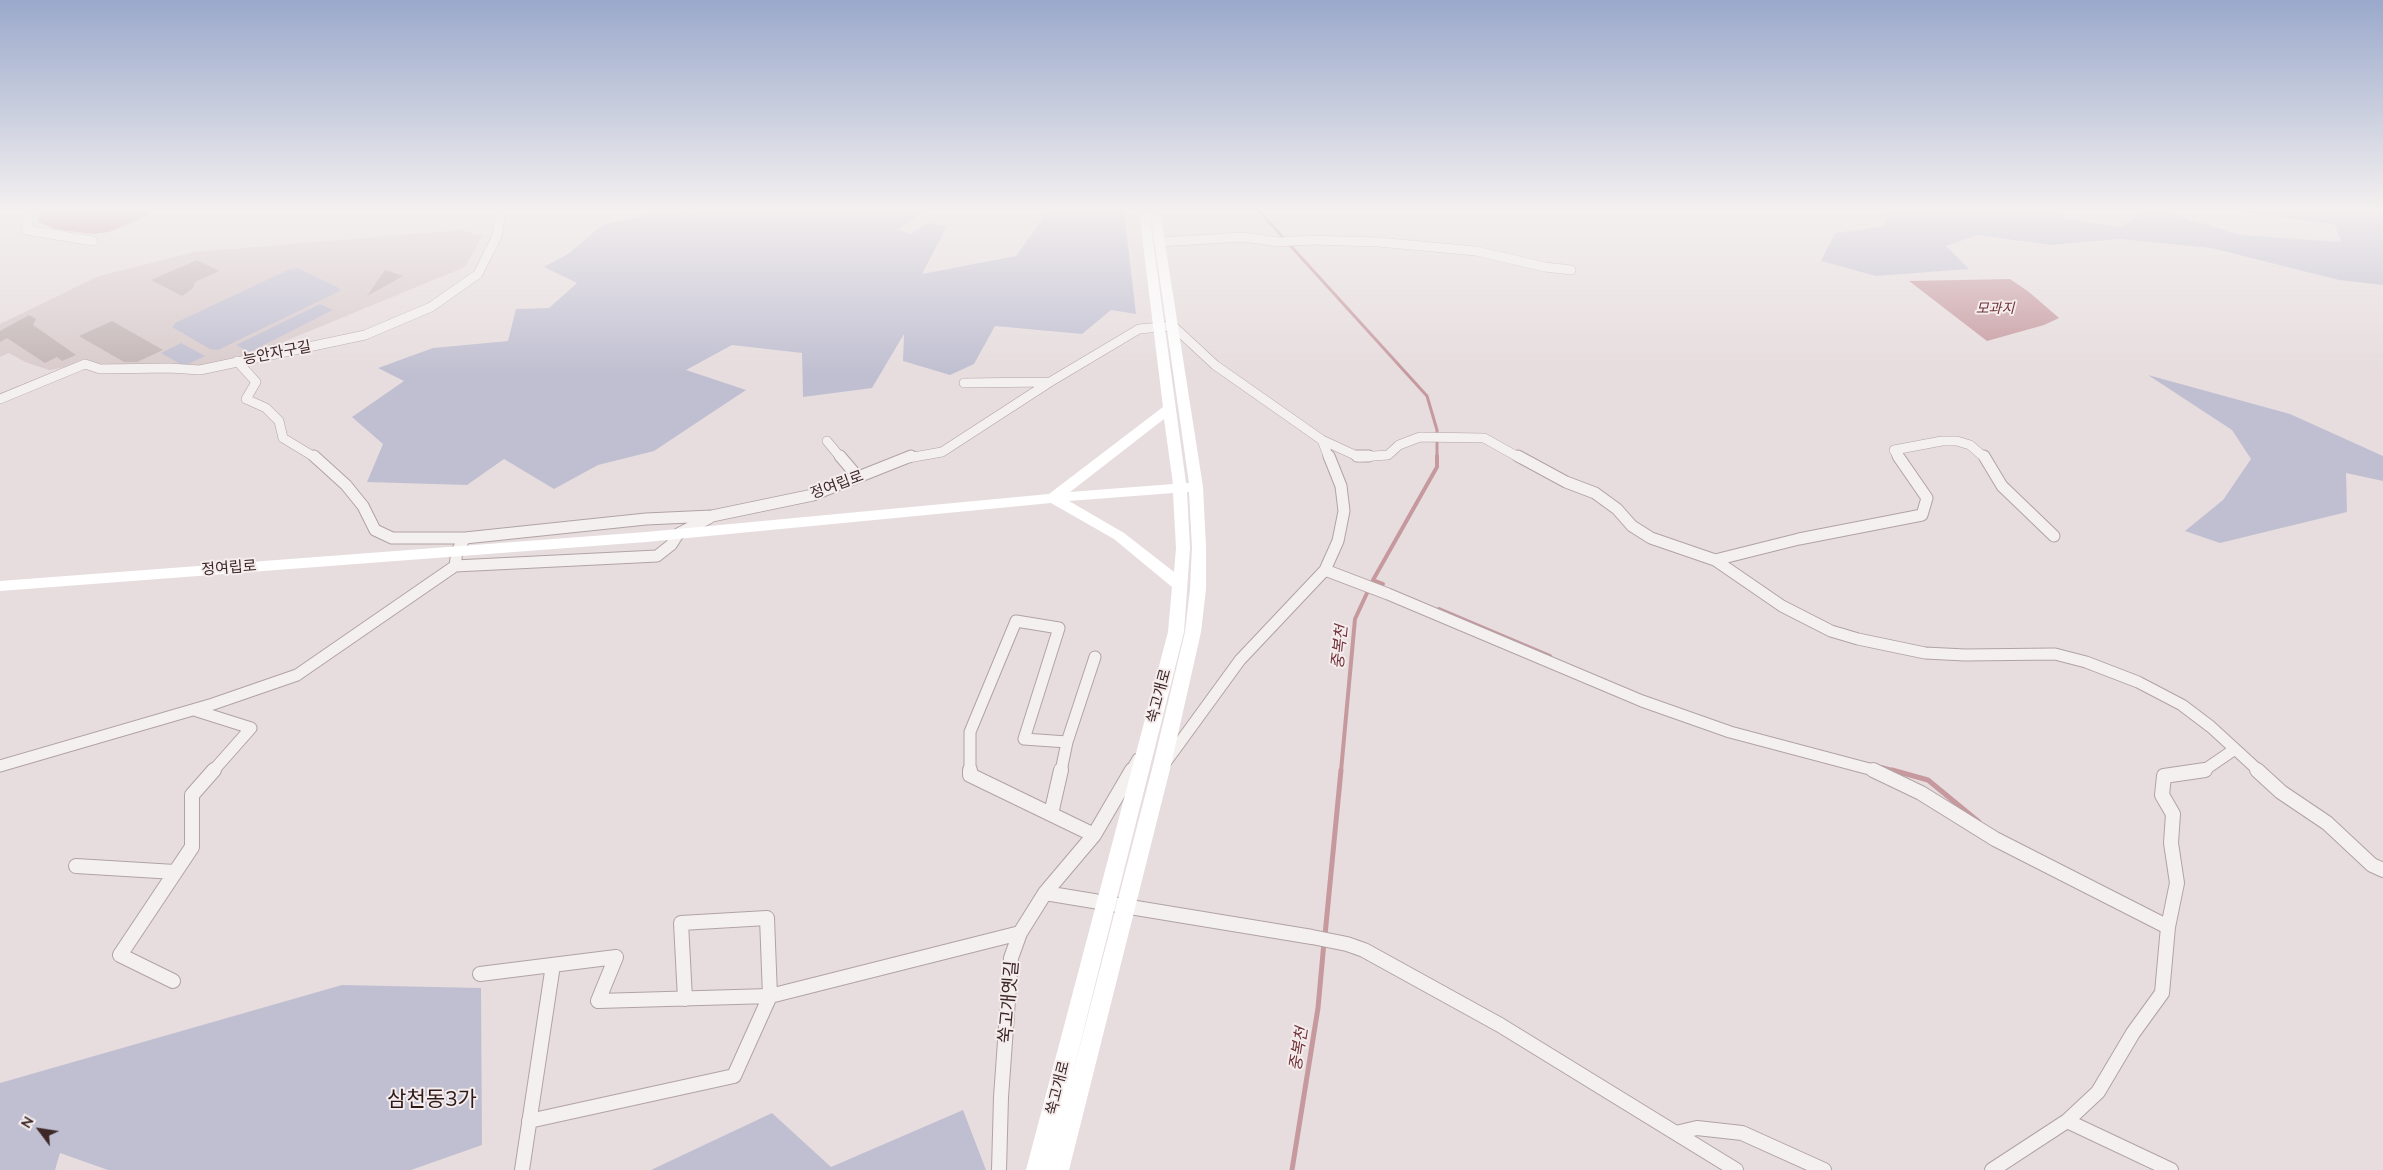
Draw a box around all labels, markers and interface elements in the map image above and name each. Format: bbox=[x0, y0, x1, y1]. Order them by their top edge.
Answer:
water label: 모과지 bbox=[1976, 301, 2014, 317]
street label: 능안자구길 bbox=[241, 338, 313, 368]
street label: 정여립로 bbox=[808, 467, 866, 503]
street label: 정여립로 bbox=[201, 557, 257, 579]
water label: 중복천 bbox=[1328, 624, 1352, 670]
street label: 쑥고개로 bbox=[1143, 667, 1175, 725]
street label: 쑥고개옛길 bbox=[995, 960, 1023, 1044]
water label: 중복천 bbox=[1286, 1026, 1312, 1072]
street label: 쑥고개로 bbox=[1043, 1059, 1073, 1117]
district label: 삼천동3가 bbox=[387, 1087, 477, 1113]
north arrow bbox=[15, 1105, 65, 1155]
text: N bbox=[17, 1113, 38, 1131]

